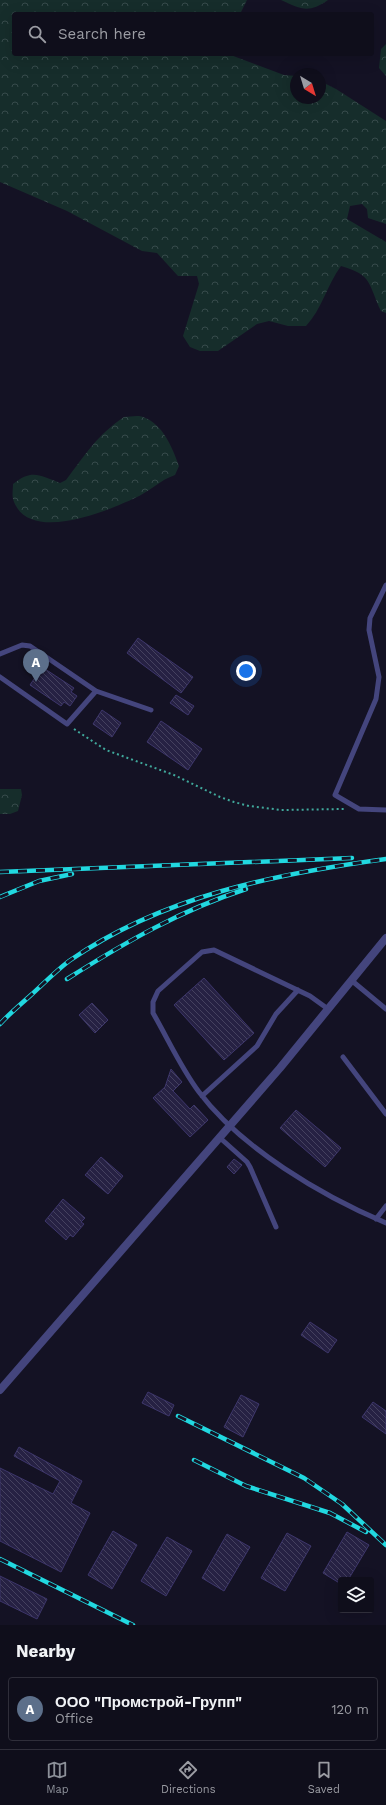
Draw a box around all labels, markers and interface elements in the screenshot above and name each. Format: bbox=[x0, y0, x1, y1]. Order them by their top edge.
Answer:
search box bbox=[12, 12, 374, 56]
icon: search bbox=[26, 23, 48, 45]
text: Search here bbox=[58, 25, 146, 43]
north arrow bbox=[290, 68, 326, 104]
pin: A bbox=[23, 649, 49, 682]
your location bbox=[236, 661, 256, 681]
map controls bbox=[338, 1577, 374, 1613]
button: layers bbox=[338, 1577, 374, 1613]
text: Nearby bbox=[16, 1641, 75, 1661]
text: ООО "Промстрой-Групп" bbox=[55, 1693, 242, 1711]
text: A bbox=[26, 1702, 34, 1717]
text: 120 m bbox=[331, 1702, 369, 1717]
text: Office bbox=[55, 1711, 93, 1726]
tab: Map bbox=[46, 1759, 69, 1796]
tab: Directions bbox=[161, 1759, 215, 1796]
tab: Saved bbox=[308, 1759, 340, 1796]

